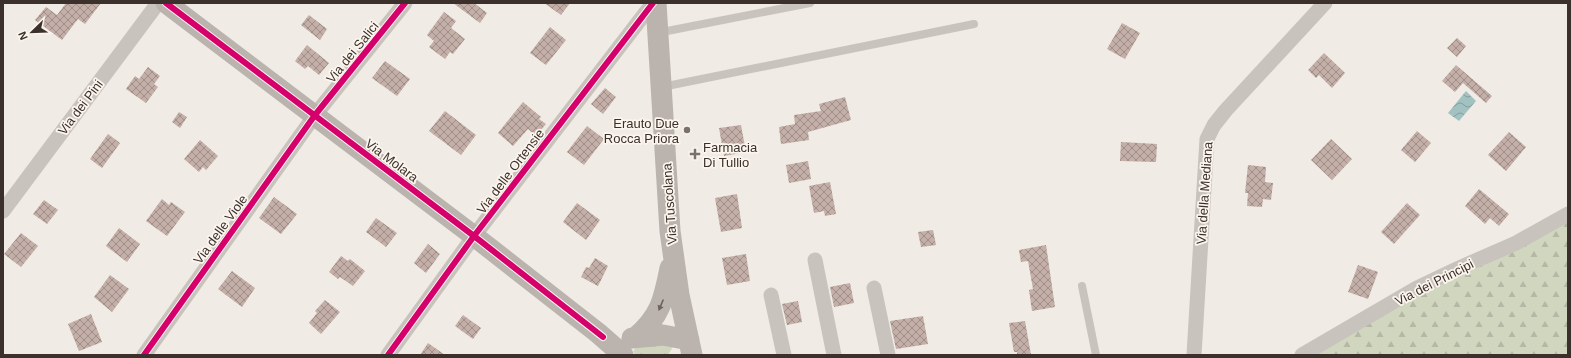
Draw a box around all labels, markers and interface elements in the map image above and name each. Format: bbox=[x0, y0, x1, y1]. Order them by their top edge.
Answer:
north arrow bbox=[12, 12, 52, 52]
street label: Via dei Salici bbox=[323, 19, 382, 86]
text: N bbox=[16, 30, 30, 42]
street label: Via dei Pini bbox=[55, 77, 106, 138]
place label: Erauto Due Rocca Priora bbox=[604, 116, 680, 146]
marker: Erauto Due Rocca Priora bbox=[682, 125, 692, 135]
street label: Via delle Ortensie bbox=[474, 126, 547, 217]
street label: Via Molara bbox=[362, 136, 422, 185]
place label: Farmacia Di Tullio bbox=[703, 140, 758, 170]
street label: Via della Mediana bbox=[1193, 140, 1216, 245]
marker: Farmacia Di Tullio bbox=[690, 149, 700, 159]
street label: Via Tuscolana bbox=[659, 162, 680, 245]
street label: Via delle Viole bbox=[190, 192, 251, 267]
street label: Via dei Principi bbox=[1393, 256, 1476, 309]
one-way arrow bbox=[657, 300, 663, 312]

